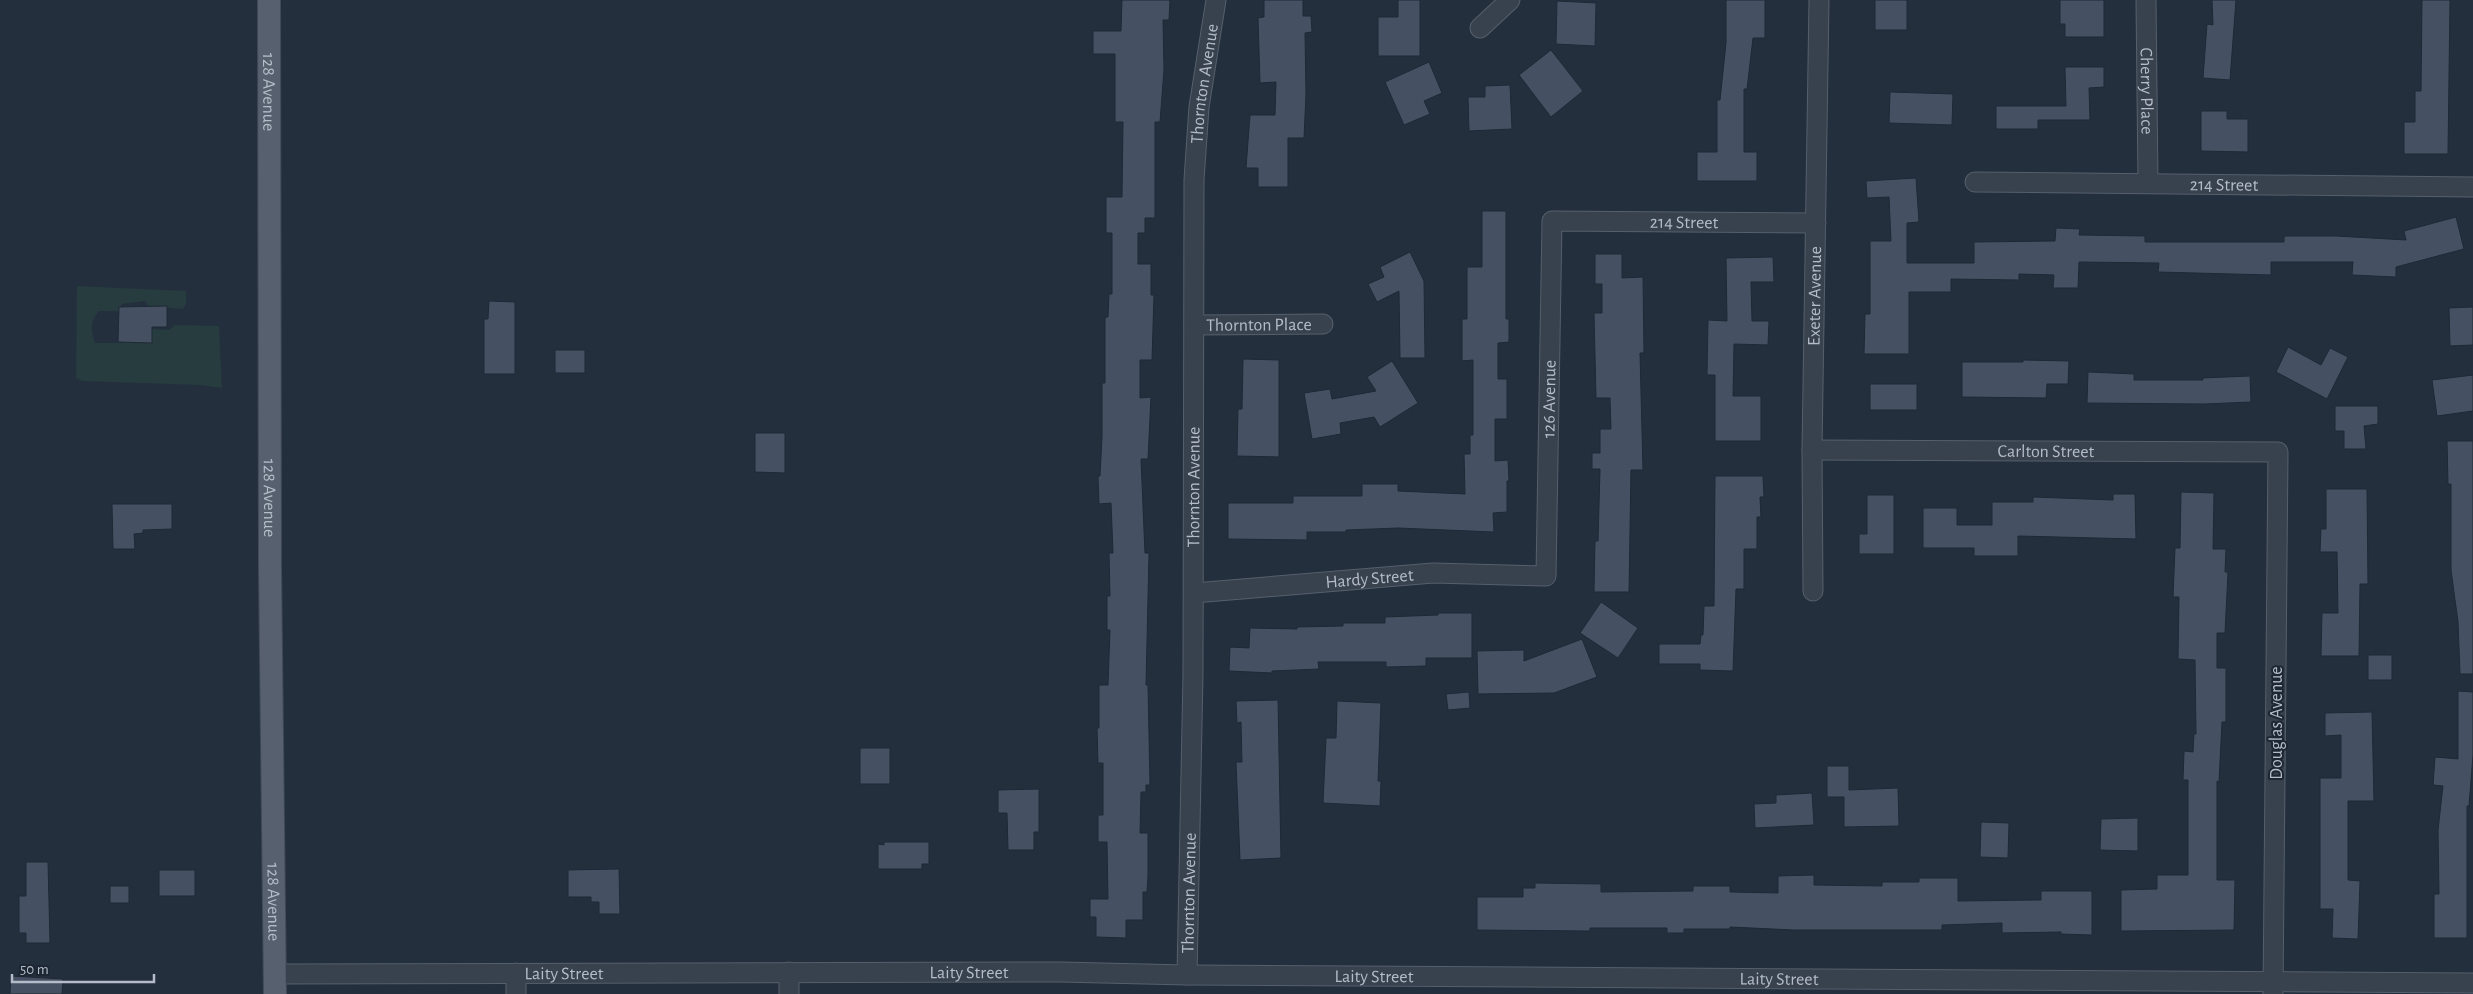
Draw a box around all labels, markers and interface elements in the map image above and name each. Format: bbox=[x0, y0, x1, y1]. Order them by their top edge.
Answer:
street label: Thornton Avenue bbox=[1189, 23, 1222, 144]
street label: Cherry Place bbox=[2137, 47, 2155, 135]
street label: 128 Avenue bbox=[259, 53, 277, 131]
street label: 214 Street bbox=[2190, 176, 2259, 195]
street label: 214 Street bbox=[1650, 214, 1719, 232]
street label: Exeter Avenue bbox=[1806, 246, 1825, 346]
street label: Thornton Place bbox=[1206, 316, 1312, 335]
street label: 126 Avenue bbox=[1540, 360, 1560, 438]
street label: Thornton Avenue bbox=[1185, 427, 1204, 547]
street label: Carlton Street bbox=[1998, 443, 2095, 461]
street label: 128 Avenue bbox=[260, 459, 278, 537]
street label: Hardy Street bbox=[1325, 567, 1414, 592]
street label: Douglas Avenue bbox=[2268, 666, 2286, 780]
street label: Thornton Avenue bbox=[1179, 832, 1200, 954]
street label: 128 Avenue bbox=[263, 863, 282, 941]
scale bar bbox=[12, 952, 155, 984]
text: 50 m bbox=[20, 962, 49, 977]
street label: Laity Street bbox=[929, 964, 1009, 982]
street label: Laity Street bbox=[524, 965, 604, 983]
street label: Laity Street bbox=[1334, 968, 1414, 986]
street label: Laity Street bbox=[1739, 970, 1819, 989]

